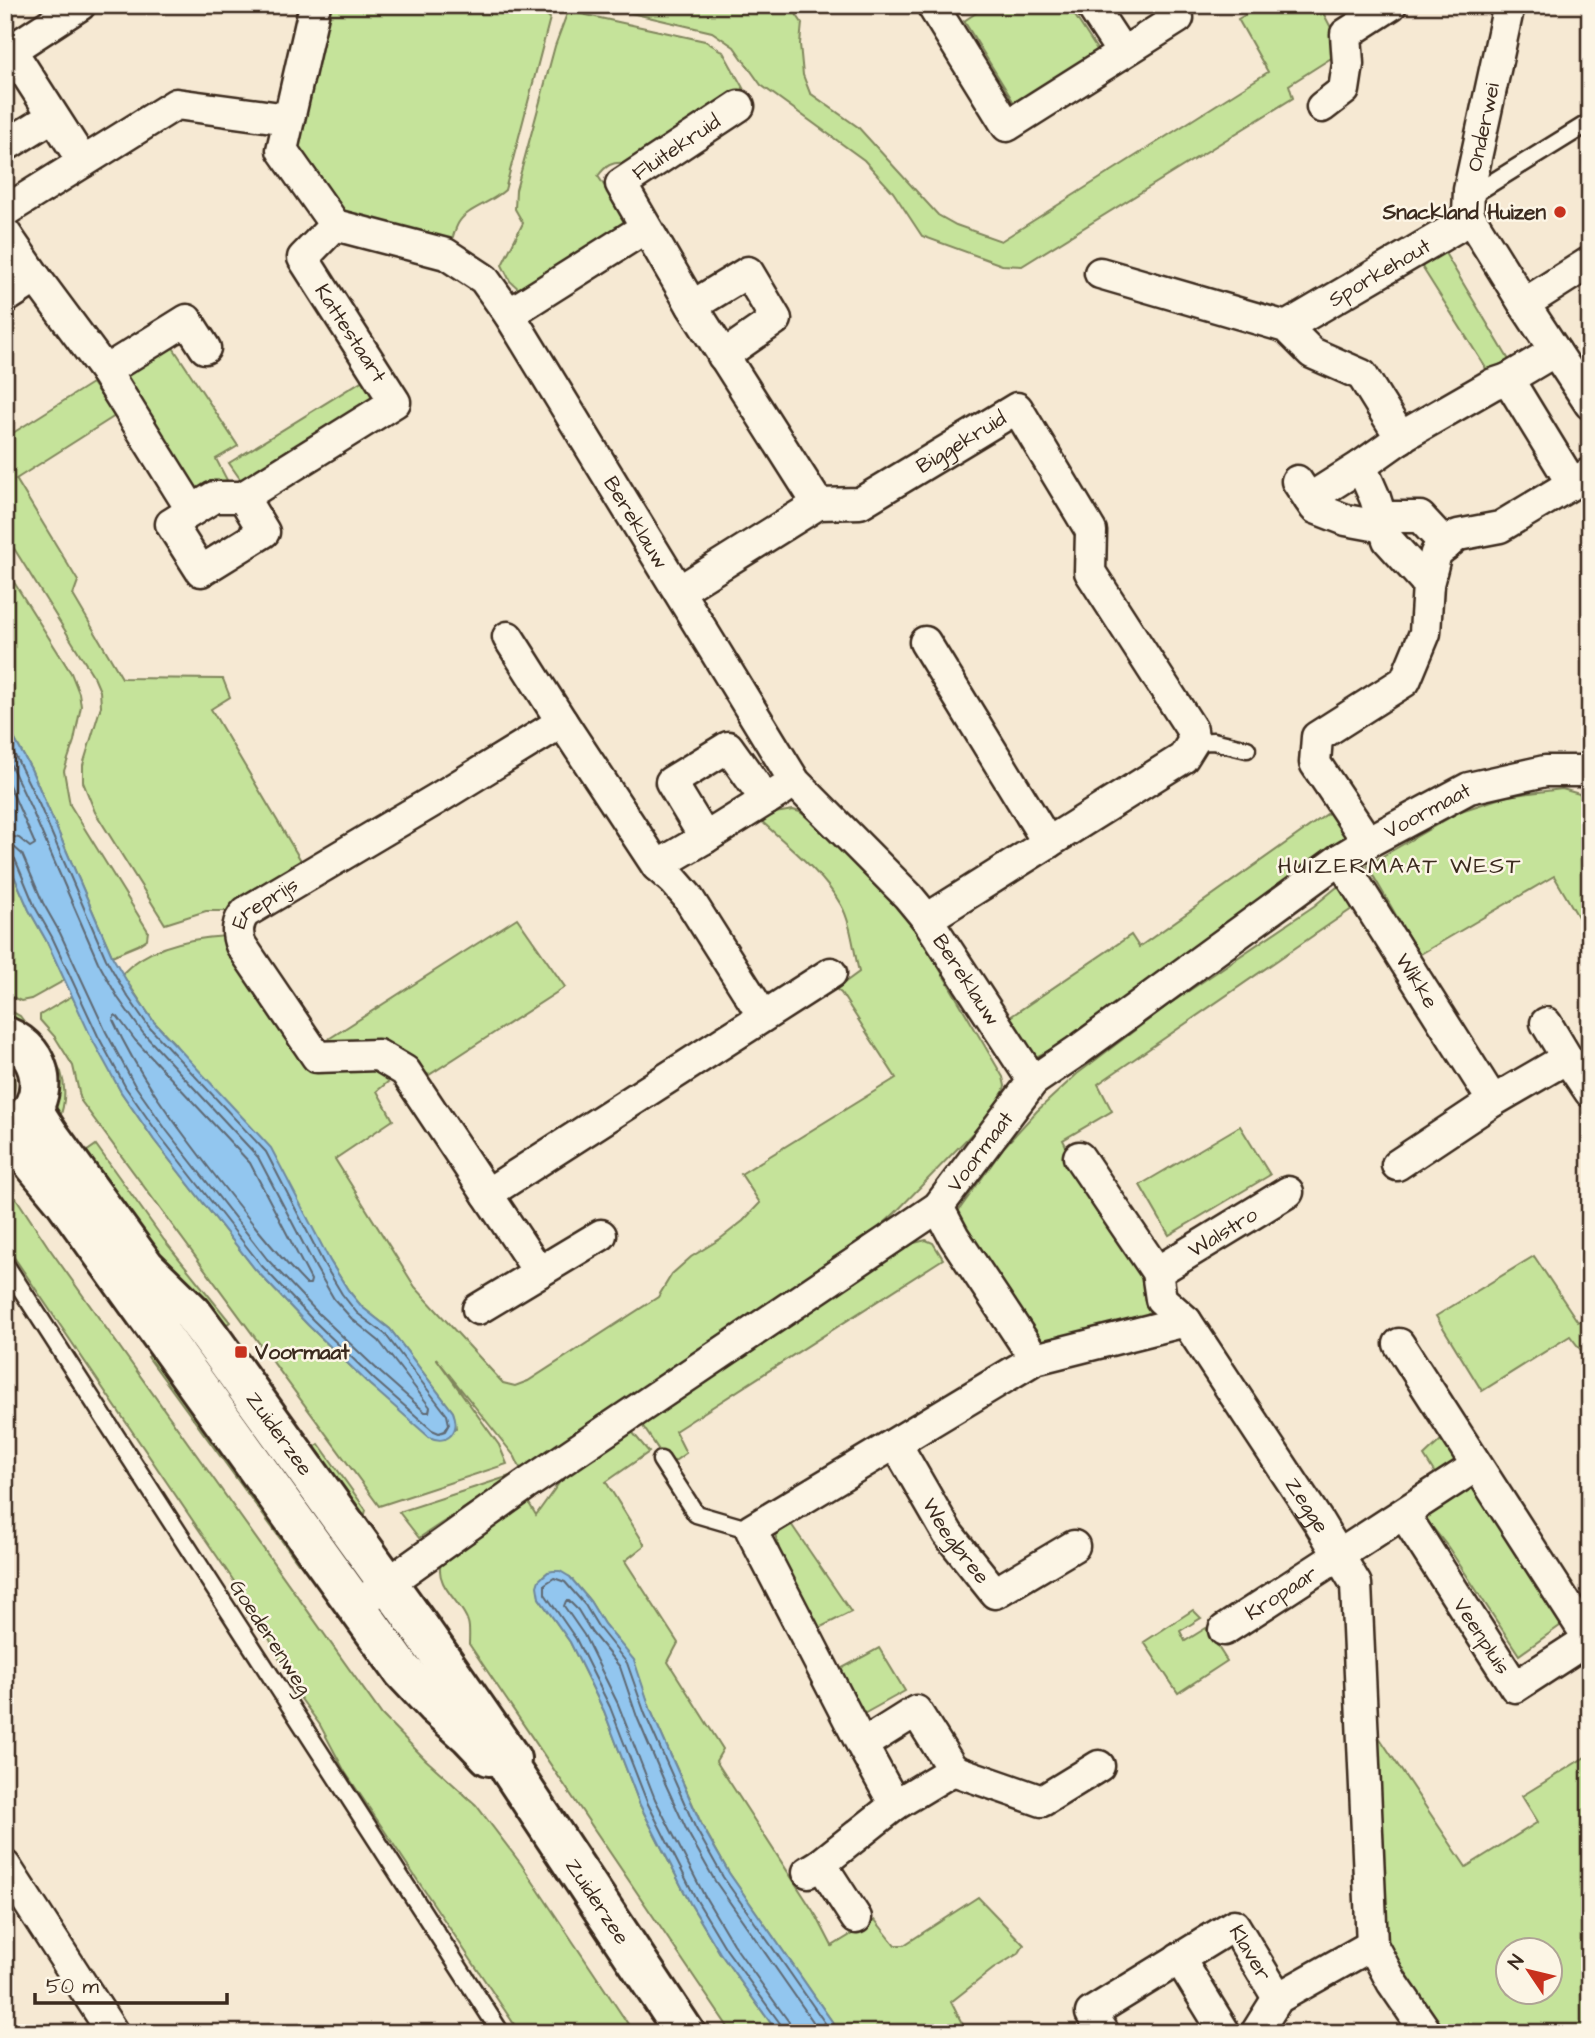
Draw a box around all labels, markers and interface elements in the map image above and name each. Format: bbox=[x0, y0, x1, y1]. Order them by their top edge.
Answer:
street label: Onderwei bbox=[1460, 80, 1507, 174]
street label: Fluitekruid bbox=[626, 107, 726, 188]
place label: Snackland Huizen bbox=[1382, 198, 1546, 227]
marker: Snackland Huizen bbox=[1552, 204, 1568, 220]
street label: Sporkehout bbox=[1323, 231, 1437, 314]
street label: Kattestaart bbox=[308, 278, 394, 389]
street label: Biggekruid bbox=[911, 404, 1012, 481]
street label: Bereklauw bbox=[596, 471, 675, 575]
street label: Voormaat bbox=[1379, 775, 1476, 846]
district label: HUIZERMAAT WEST bbox=[1278, 850, 1522, 882]
street label: Ereprijs bbox=[224, 870, 304, 933]
street label: Bereklauw bbox=[926, 928, 1007, 1031]
street label: Wikke bbox=[1388, 948, 1445, 1014]
street label: Voormaat bbox=[940, 1105, 1021, 1198]
street label: Walstro bbox=[1183, 1200, 1263, 1265]
place label: Voormaat bbox=[254, 1338, 350, 1367]
marker: Voormaat bbox=[233, 1344, 249, 1360]
street label: Zuiderzee bbox=[239, 1386, 319, 1482]
street label: Zegge bbox=[1278, 1472, 1336, 1538]
street label: Weegbree bbox=[915, 1493, 996, 1590]
street label: Kropaar bbox=[1239, 1559, 1323, 1628]
street label: Goederenweg bbox=[221, 1574, 319, 1702]
street label: Veenpluis bbox=[1445, 1592, 1517, 1681]
street label: Zuiderzee bbox=[558, 1853, 636, 1950]
street label: Klaver bbox=[1222, 1919, 1278, 1987]
north arrow bbox=[1494, 1937, 1564, 2007]
text: N bbox=[1502, 1949, 1531, 1975]
scale bar bbox=[35, 1961, 228, 2005]
text: 50 m bbox=[46, 1972, 100, 2001]

